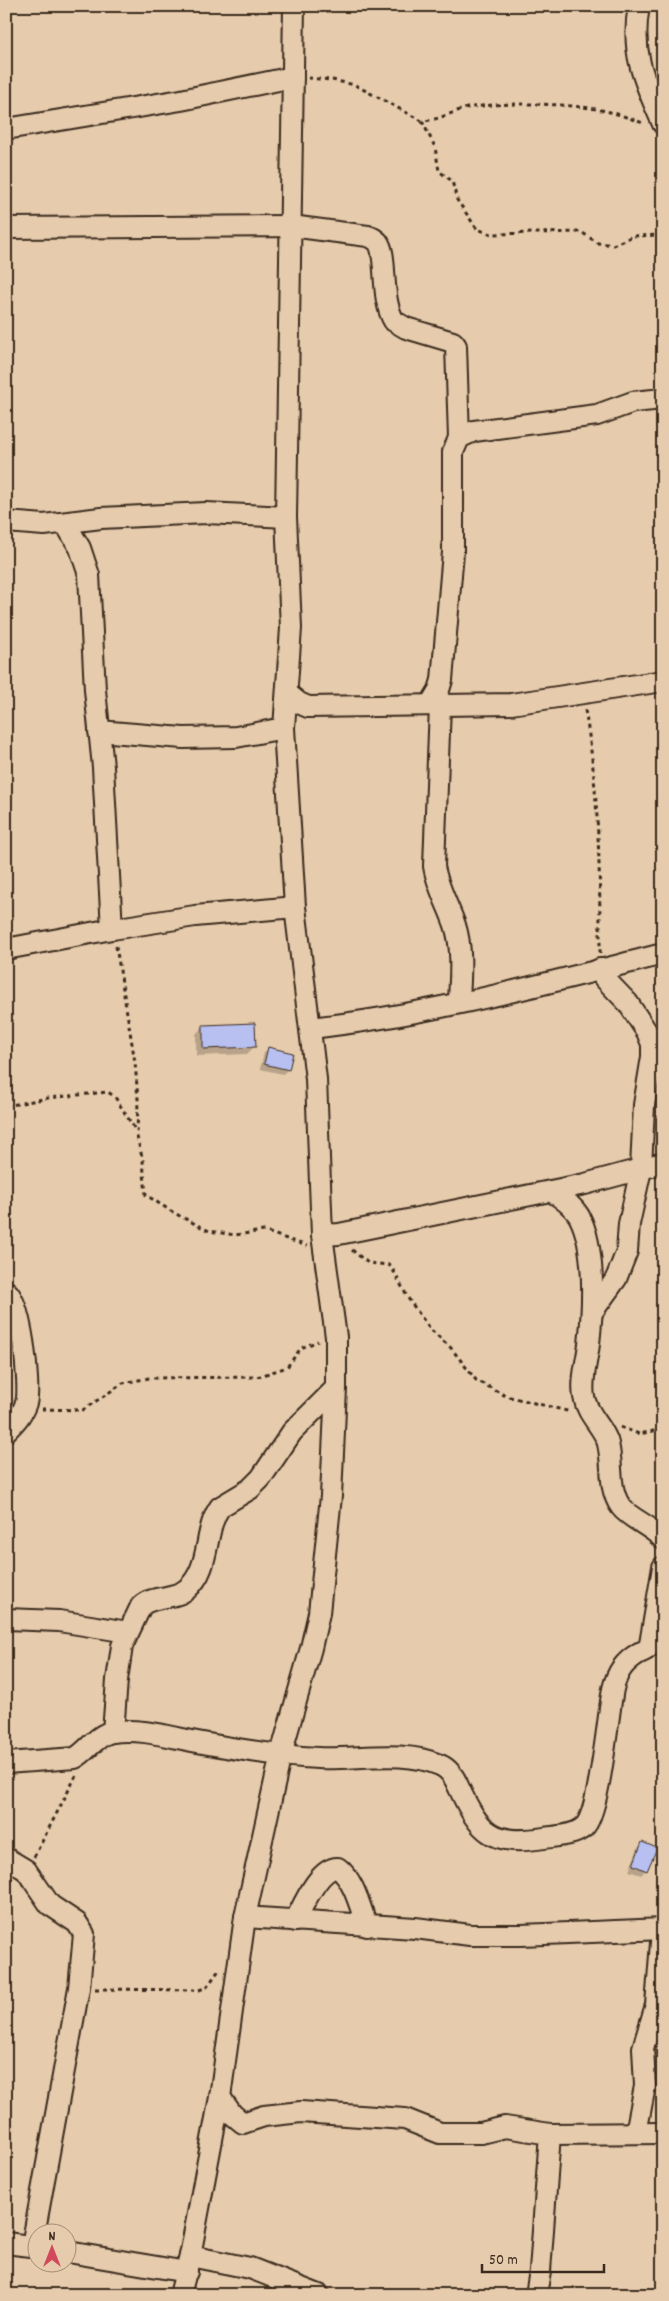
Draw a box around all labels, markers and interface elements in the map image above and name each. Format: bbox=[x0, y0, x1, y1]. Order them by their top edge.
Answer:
north arrow bbox=[28, 2224, 78, 2274]
text: N bbox=[49, 2227, 56, 2247]
scale bar bbox=[482, 2241, 604, 2273]
text: 50 m bbox=[489, 2250, 518, 2272]

